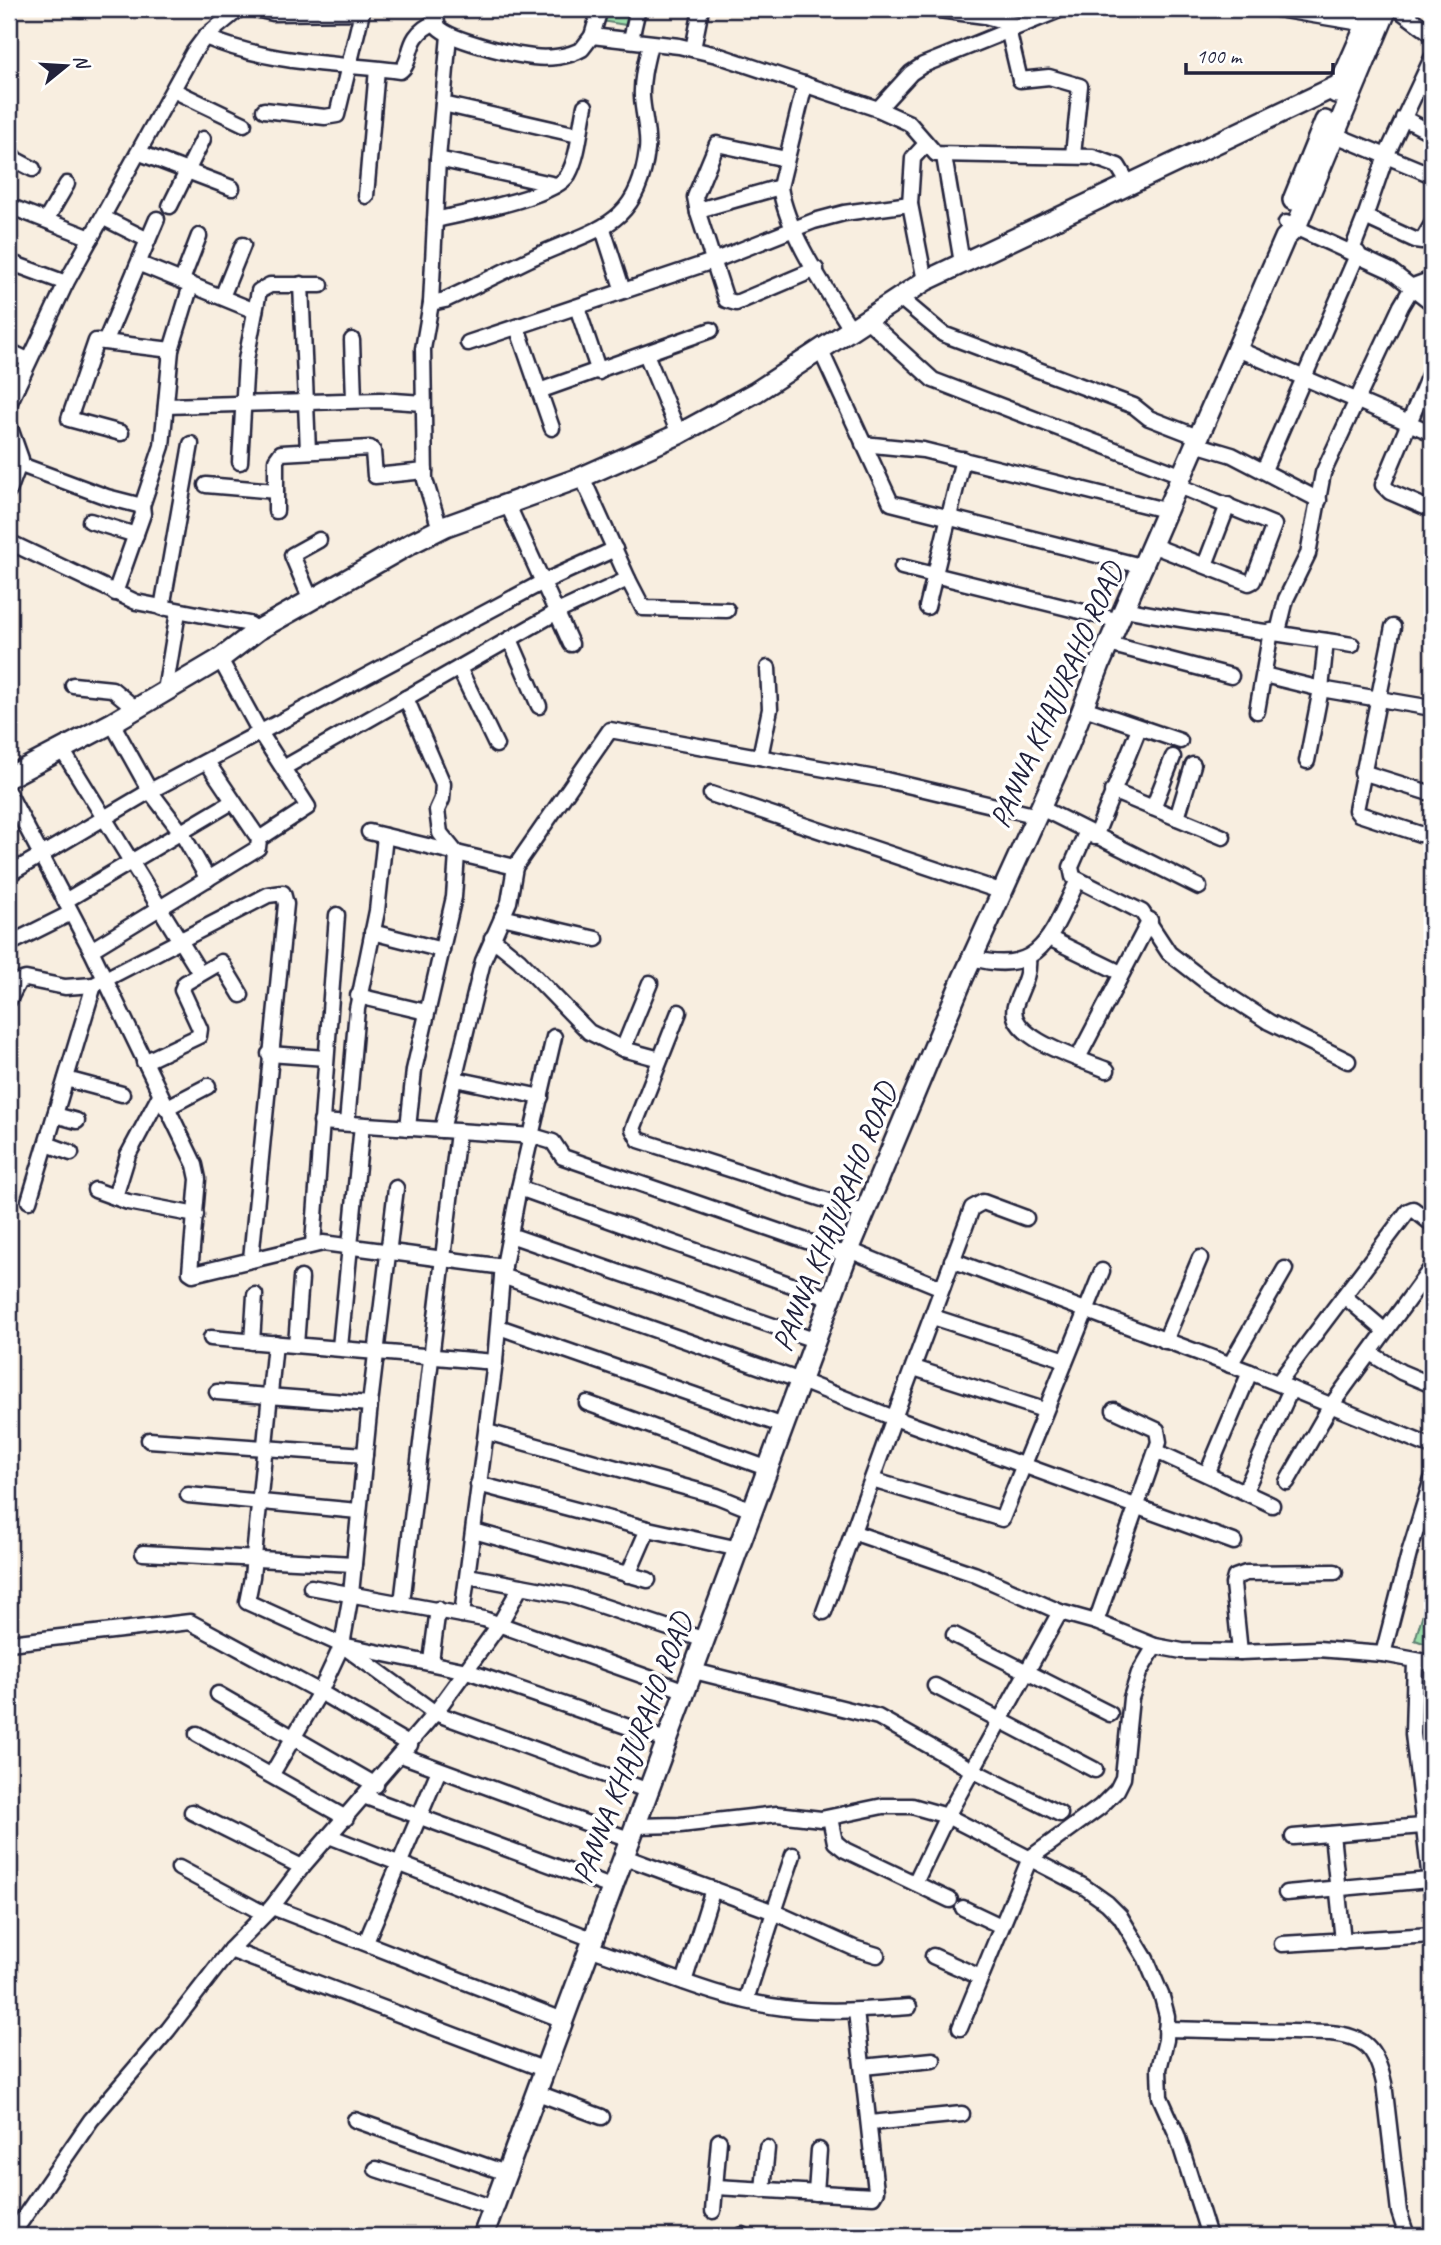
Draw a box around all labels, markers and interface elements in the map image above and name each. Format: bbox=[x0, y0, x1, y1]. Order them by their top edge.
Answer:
north arrow bbox=[32, 32, 102, 102]
scale bar bbox=[1186, 32, 1332, 76]
text: 100 m bbox=[1196, 43, 1243, 69]
text: N bbox=[68, 52, 95, 73]
street label: PANNA KHAJURAHO ROAD bbox=[981, 554, 1133, 833]
street label: PANNA KHAJURAHO ROAD bbox=[763, 1075, 906, 1357]
street label: PANNA KHAJURAHO ROAD bbox=[563, 1605, 702, 1888]

